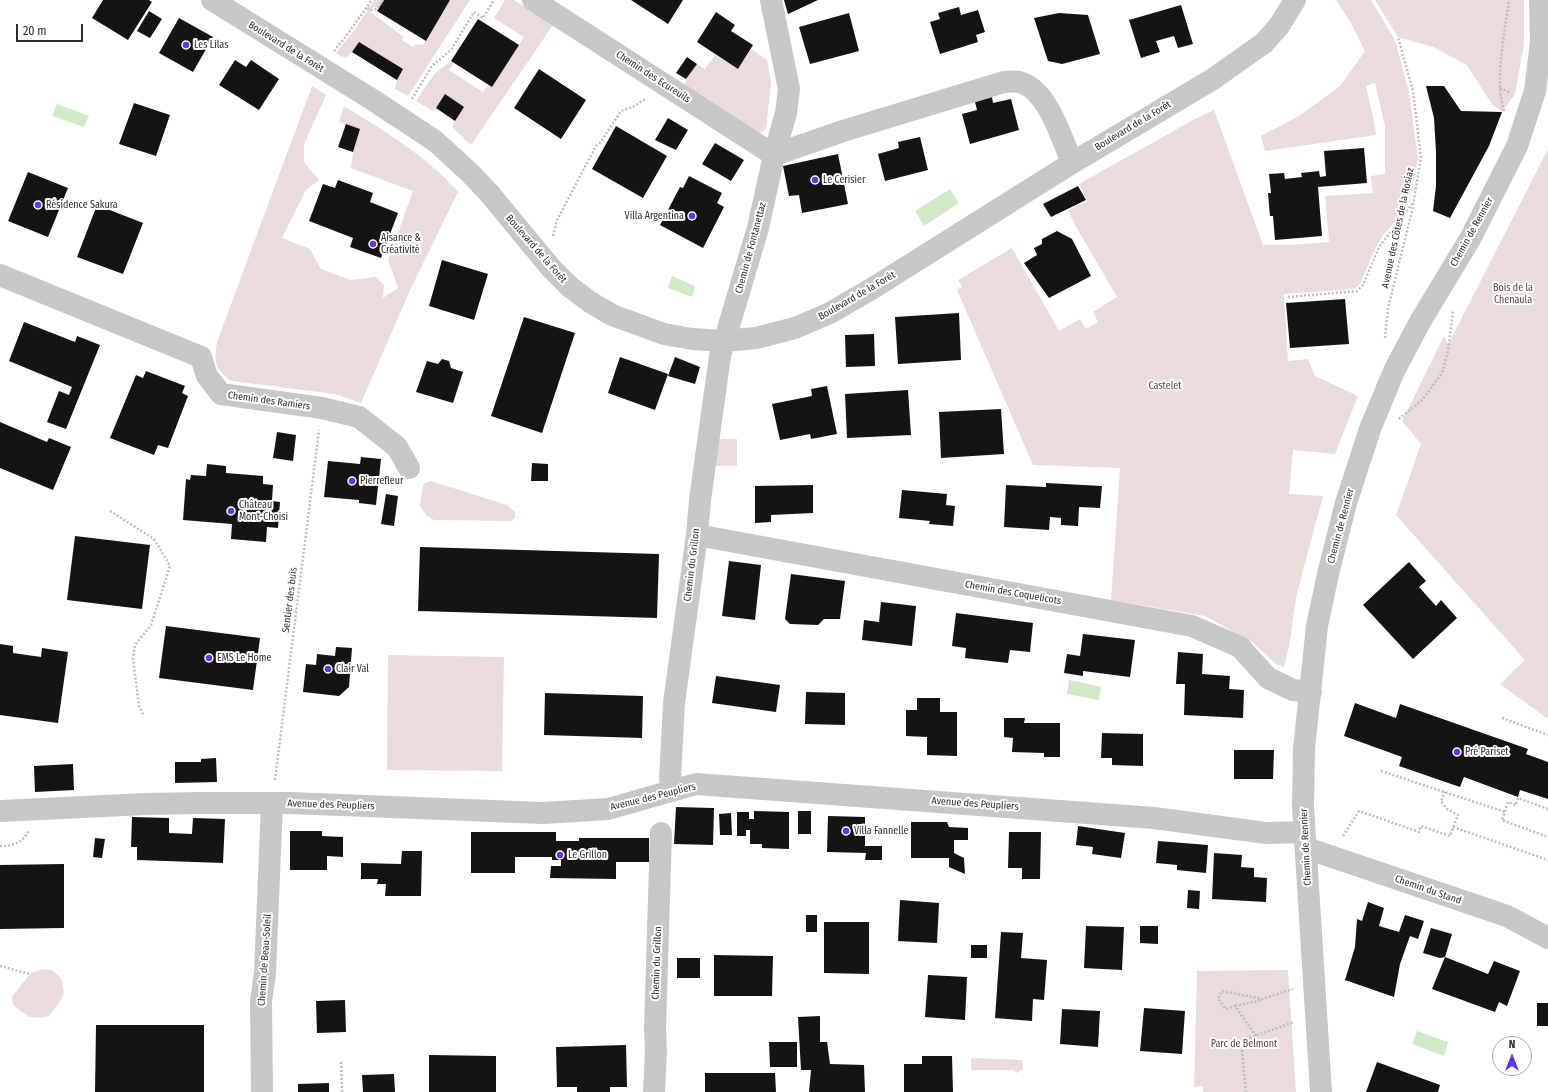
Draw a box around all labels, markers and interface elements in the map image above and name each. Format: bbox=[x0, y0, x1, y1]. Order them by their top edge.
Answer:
scale bar bbox=[18, 16, 85, 42]
street label: Boulevard de la Forêt bbox=[246, 19, 326, 75]
text: 20 m bbox=[23, 24, 47, 38]
place label: Les Lilas bbox=[194, 39, 228, 51]
marker: Les Lilas bbox=[181, 40, 191, 50]
street label: Chemin des Ecureuils bbox=[613, 48, 693, 106]
street label: Boulevard de la Forêt bbox=[1093, 99, 1173, 153]
street label: Avenue des Côtes de la Rosiaz bbox=[1379, 167, 1417, 289]
place label: Le Cerisier bbox=[823, 174, 866, 186]
marker: Le Cerisier bbox=[810, 175, 820, 185]
street label: Chemin de Rennier bbox=[1448, 195, 1496, 269]
place label: Résidence Sakura bbox=[46, 199, 118, 211]
marker: Résidence Sakura bbox=[33, 200, 43, 210]
street label: Chemin de Fontanettaz bbox=[733, 201, 769, 295]
place label: Villa Argentina bbox=[625, 210, 684, 222]
marker: Villa Argentina bbox=[687, 211, 697, 221]
street label: Boulevard de la Forêt bbox=[503, 212, 569, 286]
place label: Aisance & Créativité bbox=[381, 232, 421, 256]
marker: Aisance & Créativité bbox=[368, 239, 378, 249]
street label: Boulevard de la Forêt bbox=[816, 269, 898, 323]
park label: Bois de la Chenaula bbox=[1493, 282, 1533, 306]
park label: Castelet bbox=[1149, 380, 1181, 392]
street label: Chemin des Ramiers bbox=[227, 389, 311, 413]
place label: Pierrefleur bbox=[360, 475, 403, 487]
marker: Pierrefleur bbox=[347, 476, 357, 486]
street label: Chemin de Rennier bbox=[1325, 487, 1357, 565]
place label: Château Mont-Choisi bbox=[239, 499, 288, 522]
marker: Château Mont-Choisi bbox=[226, 506, 236, 516]
street label: Chemin du Grillon bbox=[682, 528, 702, 602]
street label: Sentier des buis bbox=[280, 567, 300, 633]
street label: Chemin des Coquelicots bbox=[964, 579, 1062, 607]
place label: EMS Le Home bbox=[217, 652, 271, 664]
marker: EMS Le Home bbox=[204, 653, 214, 663]
place label: Clair Val bbox=[336, 663, 369, 675]
marker: Clair Val bbox=[323, 664, 333, 674]
place label: Pré Pariset bbox=[1465, 746, 1509, 758]
marker: Pré Pariset bbox=[1452, 747, 1462, 757]
street label: Avenue des Peupliers bbox=[609, 781, 697, 813]
street label: Avenue des Peupliers bbox=[931, 795, 1019, 813]
street label: Avenue des Peupliers bbox=[287, 797, 375, 813]
street label: Chemin de Rennier bbox=[1298, 808, 1314, 886]
place label: Villa Fannelle bbox=[854, 825, 908, 837]
marker: Villa Fannelle bbox=[841, 826, 851, 836]
place label: Le Grillon bbox=[568, 849, 607, 861]
marker: Le Grillon bbox=[555, 850, 565, 860]
street label: Chemin du Stand bbox=[1393, 873, 1463, 907]
street label: Chemin de Beau-Soleil bbox=[256, 914, 274, 1006]
street label: Chemin du Grillon bbox=[650, 926, 664, 1000]
north arrow bbox=[1492, 1036, 1532, 1076]
park label: Parc de Belmont bbox=[1211, 1038, 1277, 1050]
text: N bbox=[1509, 1038, 1515, 1051]

